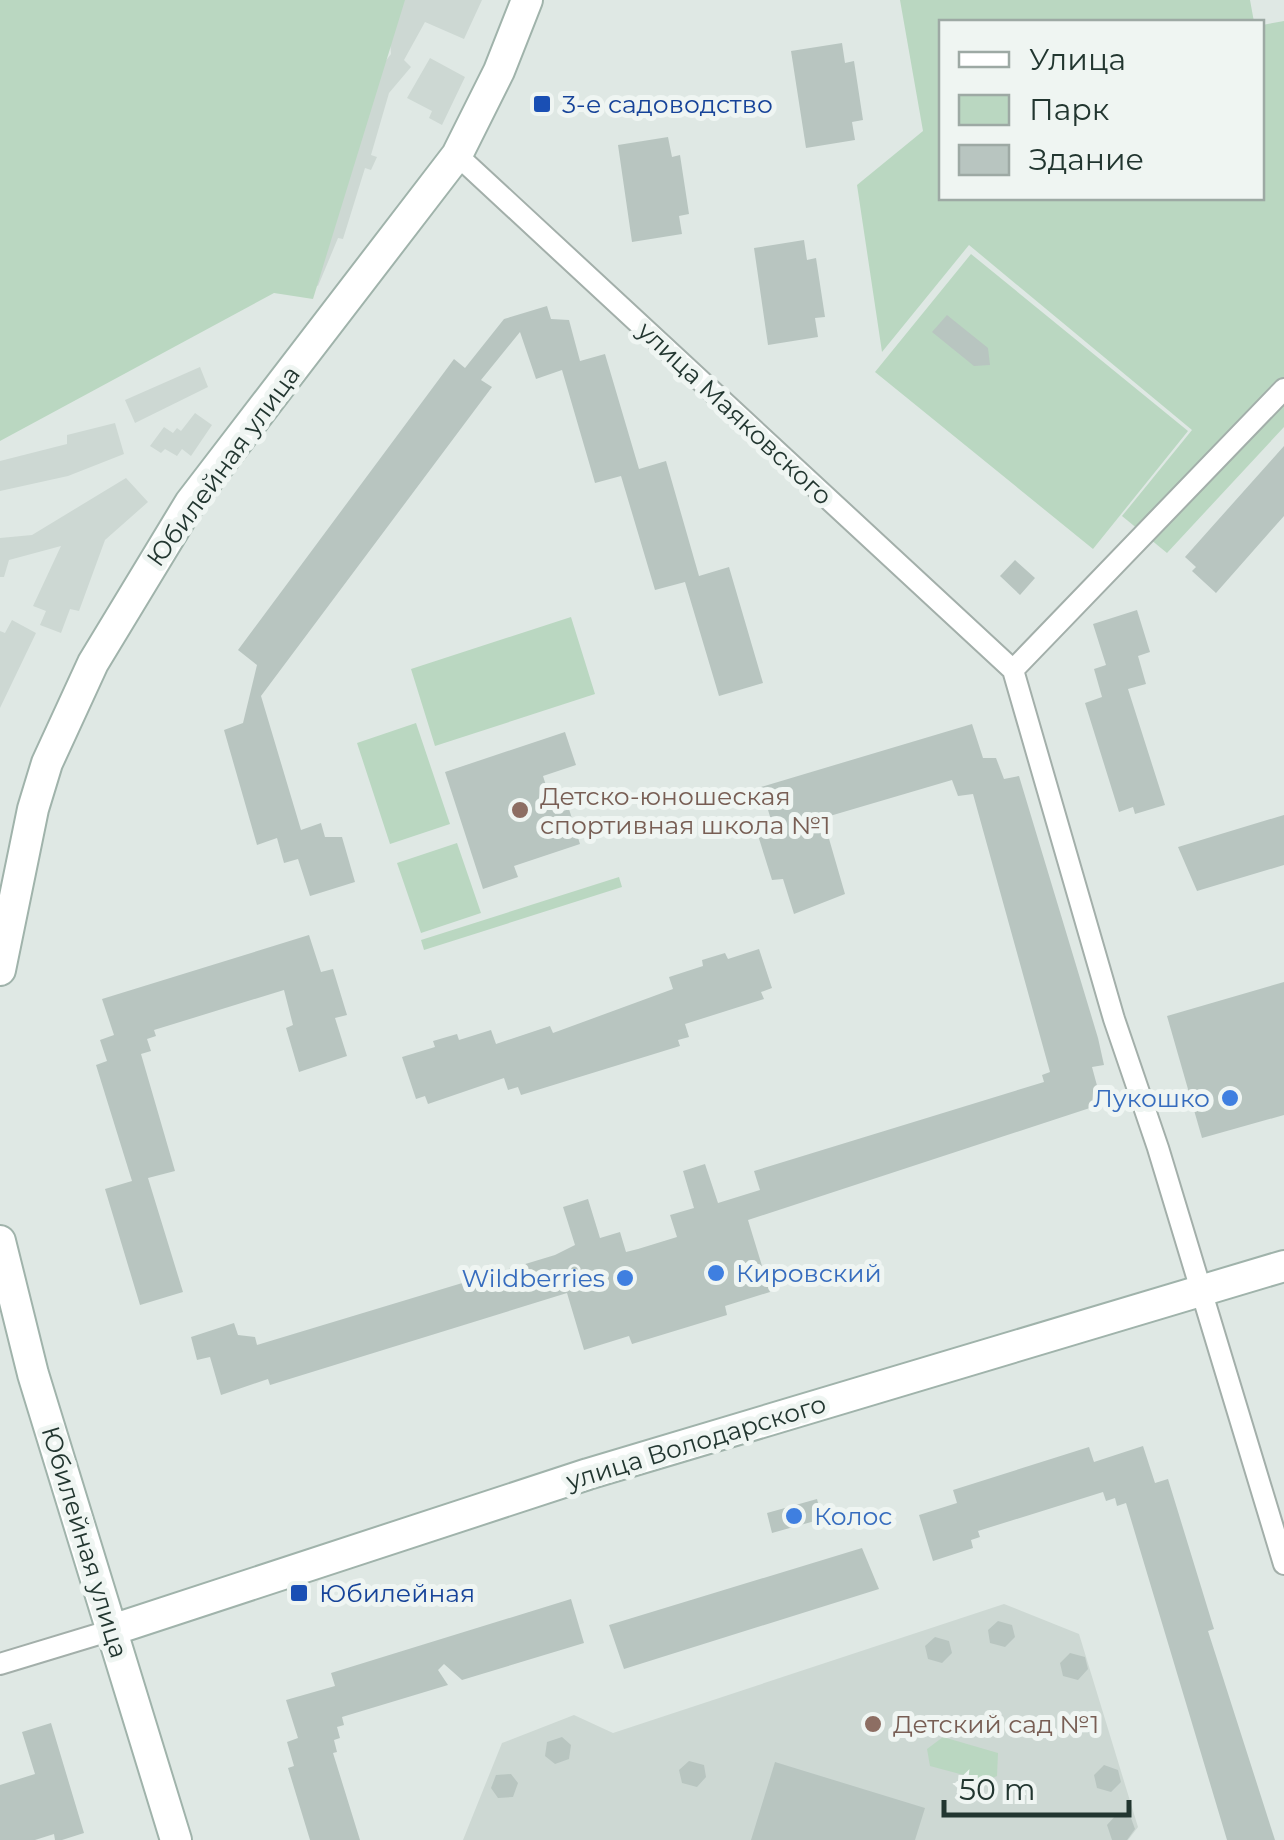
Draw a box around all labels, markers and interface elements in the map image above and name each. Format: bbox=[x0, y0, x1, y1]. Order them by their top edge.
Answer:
legend bbox=[939, 20, 1264, 200]
text: Улица bbox=[1029, 41, 1126, 78]
place label: 3-е садоводство bbox=[562, 89, 773, 119]
text: Парк bbox=[1029, 91, 1110, 128]
marker: 3-е садоводство bbox=[531, 93, 553, 115]
text: Здание bbox=[1029, 141, 1144, 178]
street label: улица Маяковского bbox=[631, 314, 838, 511]
street label: Юбилейная улица bbox=[140, 360, 306, 572]
place label: Детско-юношеская спортивная школа №1 bbox=[540, 781, 831, 840]
marker: Детско-юношеская спортивная школа №1 bbox=[509, 799, 531, 821]
place label: Лукошко bbox=[1093, 1083, 1210, 1113]
marker: Лукошко bbox=[1219, 1087, 1241, 1109]
place label: Кировский bbox=[736, 1258, 882, 1288]
marker: Кировский bbox=[705, 1262, 727, 1284]
place label: Wildberries bbox=[462, 1263, 605, 1293]
marker: Wildberries bbox=[614, 1267, 636, 1289]
street label: улица Володарского bbox=[562, 1388, 830, 1496]
street label: Юбилейная улица bbox=[35, 1423, 135, 1661]
place label: Колос bbox=[814, 1501, 892, 1531]
marker: Колос bbox=[783, 1505, 805, 1527]
place label: Юбилейная bbox=[319, 1578, 475, 1608]
marker: Юбилейная bbox=[288, 1582, 310, 1604]
place label: Детский сад №1 bbox=[893, 1709, 1099, 1739]
marker: Детский сад №1 bbox=[862, 1713, 884, 1735]
scale bar bbox=[944, 1755, 1129, 1817]
text: 50 m bbox=[959, 1771, 1036, 1808]

